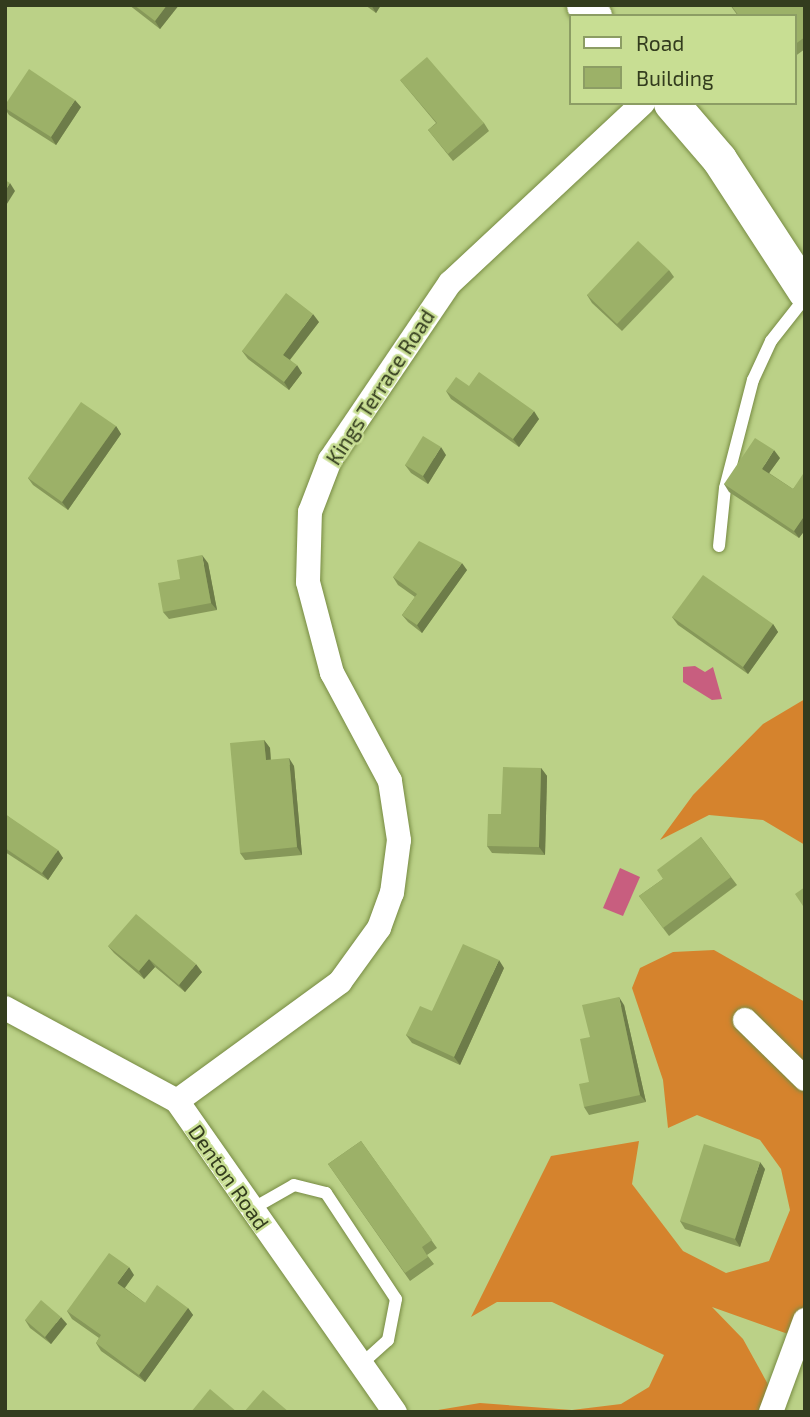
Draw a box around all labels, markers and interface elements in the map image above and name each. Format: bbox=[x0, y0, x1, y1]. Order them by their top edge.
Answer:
legend bbox=[568, 14, 796, 105]
text: Road bbox=[636, 30, 684, 55]
text: Building bbox=[636, 65, 714, 90]
street label: Kings Terrace Road bbox=[320, 304, 440, 470]
street label: Denton Road bbox=[184, 1120, 274, 1234]

